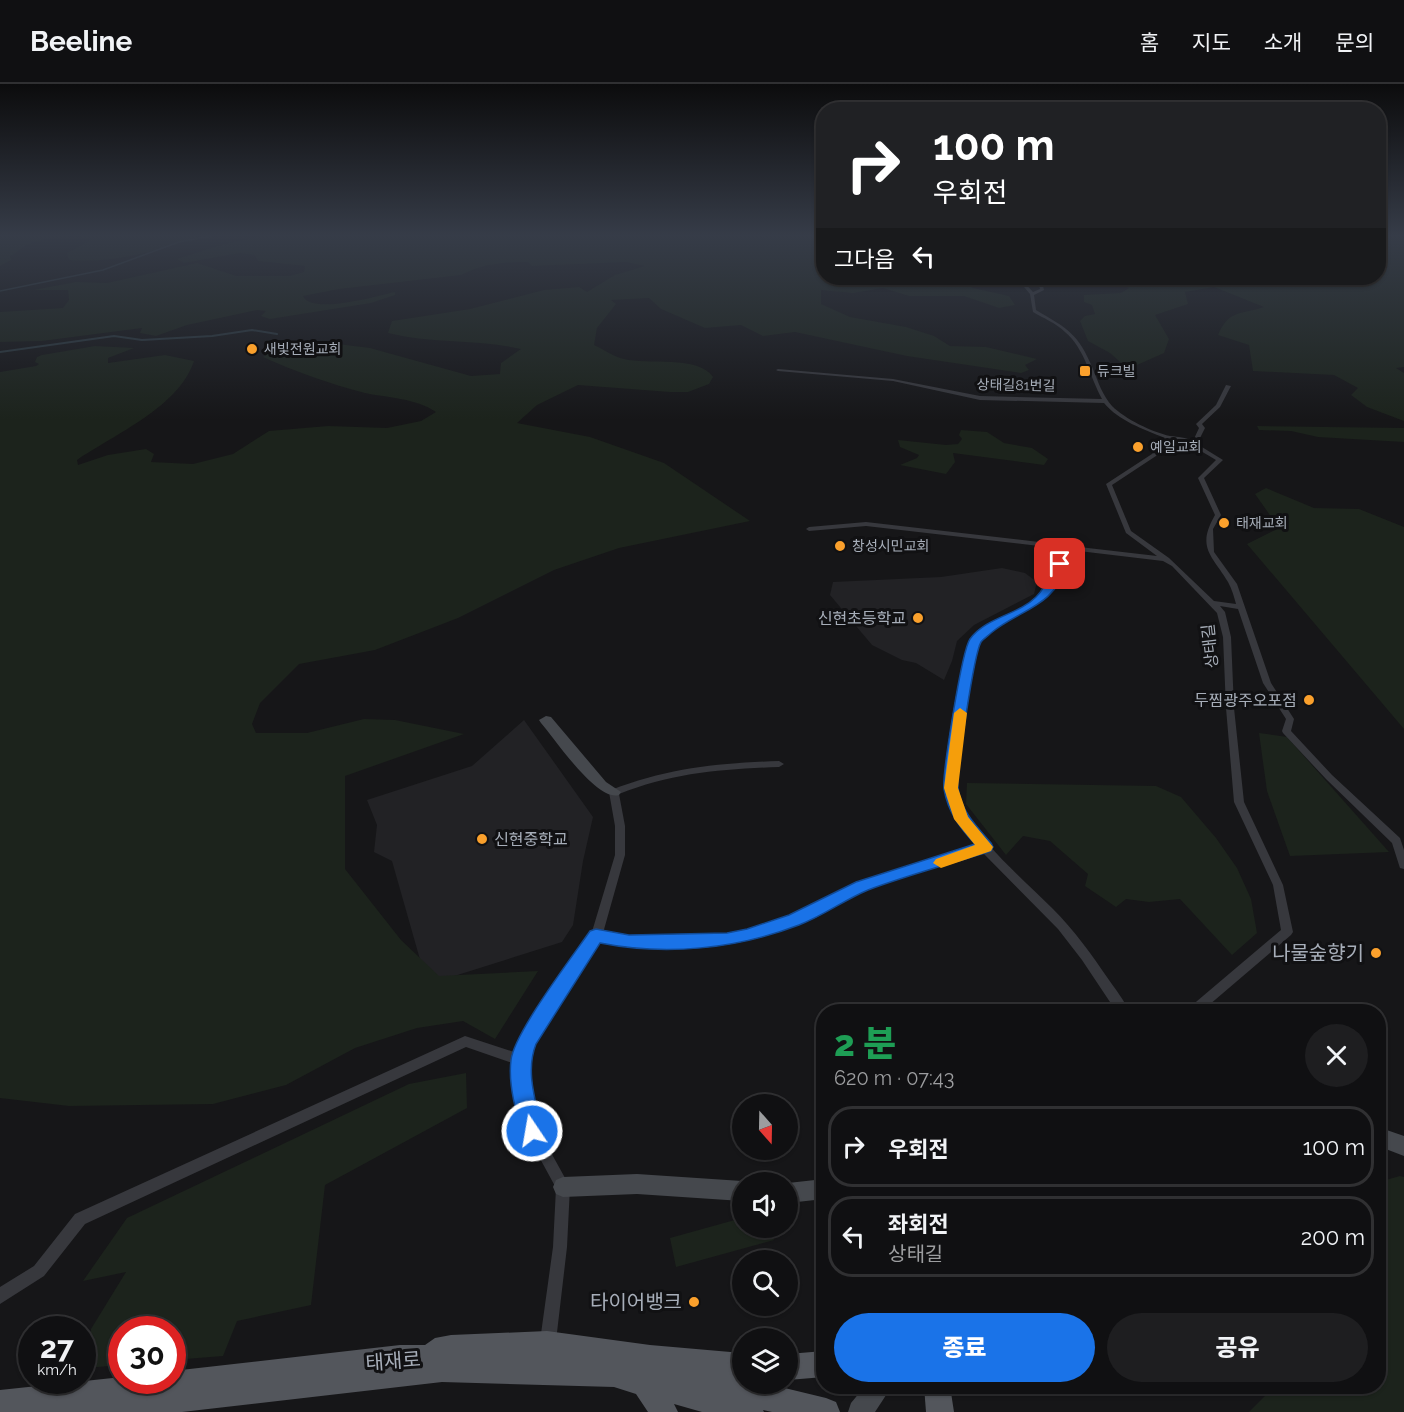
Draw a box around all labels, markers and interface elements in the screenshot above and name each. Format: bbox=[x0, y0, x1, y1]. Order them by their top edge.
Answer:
text: Beeline bbox=[30, 25, 132, 58]
text: 홈 bbox=[1140, 30, 1159, 55]
text: 지도 bbox=[1192, 30, 1231, 55]
text: 소개 bbox=[1264, 30, 1302, 55]
text: 문의 bbox=[1335, 30, 1374, 55]
text: 100 m bbox=[933, 121, 1055, 170]
icon: right bbox=[834, 126, 912, 204]
text: 우회전 bbox=[933, 177, 1008, 208]
icon: left bbox=[907, 240, 940, 273]
text: 그다음 bbox=[834, 246, 895, 272]
place label: 새빛전원교회 bbox=[264, 341, 341, 357]
marker: 새빛전원교회 bbox=[245, 342, 259, 356]
place label: 듀크빌 bbox=[1097, 363, 1136, 379]
marker: 듀크빌 bbox=[1078, 364, 1092, 378]
street label: 상태길81번길 bbox=[977, 376, 1055, 394]
place label: 예일교회 bbox=[1150, 439, 1202, 455]
marker: 예일교회 bbox=[1131, 440, 1145, 454]
place label: 태재교회 bbox=[1236, 515, 1288, 531]
marker: 태재교회 bbox=[1217, 516, 1231, 530]
place label: 창성시민교회 bbox=[852, 538, 929, 554]
pin bbox=[1034, 538, 1085, 589]
marker: 창성시민교회 bbox=[833, 539, 847, 553]
icon: arrive bbox=[1043, 547, 1076, 580]
place label: 신현초등학교 bbox=[818, 609, 906, 628]
marker: 신현초등학교 bbox=[911, 611, 925, 625]
street label: 상태길 bbox=[1198, 623, 1222, 669]
place label: 두찜광주오포점 bbox=[1194, 691, 1297, 710]
marker: 두찜광주오포점 bbox=[1302, 693, 1316, 707]
place label: 신현중학교 bbox=[494, 830, 568, 849]
marker: 신현중학교 bbox=[475, 832, 489, 846]
place label: 나물숲향기 bbox=[1272, 941, 1364, 965]
marker: 나물숲향기 bbox=[1369, 946, 1383, 960]
text: 2 분 bbox=[834, 1022, 896, 1064]
button: close bbox=[1305, 1024, 1368, 1087]
text: 620 m · 07:43 bbox=[834, 1066, 954, 1090]
north arrow bbox=[732, 1094, 798, 1160]
map controls bbox=[732, 1094, 798, 1394]
position arrow bbox=[500, 1099, 564, 1163]
icon: right bbox=[837, 1130, 870, 1163]
text: 100 m bbox=[1303, 1134, 1365, 1160]
text: 우회전 bbox=[888, 1136, 949, 1162]
button: sound bbox=[732, 1172, 798, 1238]
text: 좌회전 bbox=[888, 1211, 949, 1237]
icon: left bbox=[837, 1220, 870, 1253]
text: 200 m bbox=[1301, 1224, 1365, 1250]
text: 상태길 bbox=[888, 1242, 943, 1266]
button: search bbox=[732, 1250, 798, 1316]
place label: 타이어뱅크 bbox=[590, 1290, 682, 1314]
marker: 타이어뱅크 bbox=[687, 1295, 701, 1309]
button: 종료 bbox=[834, 1313, 1095, 1382]
button: 공유 bbox=[1107, 1313, 1368, 1382]
speed limit sign: 30 bbox=[108, 1316, 186, 1394]
button: layers bbox=[732, 1328, 798, 1394]
text: 27 bbox=[40, 1330, 74, 1365]
street label: 태재로 bbox=[365, 1347, 421, 1375]
text: km/h bbox=[37, 1361, 77, 1379]

